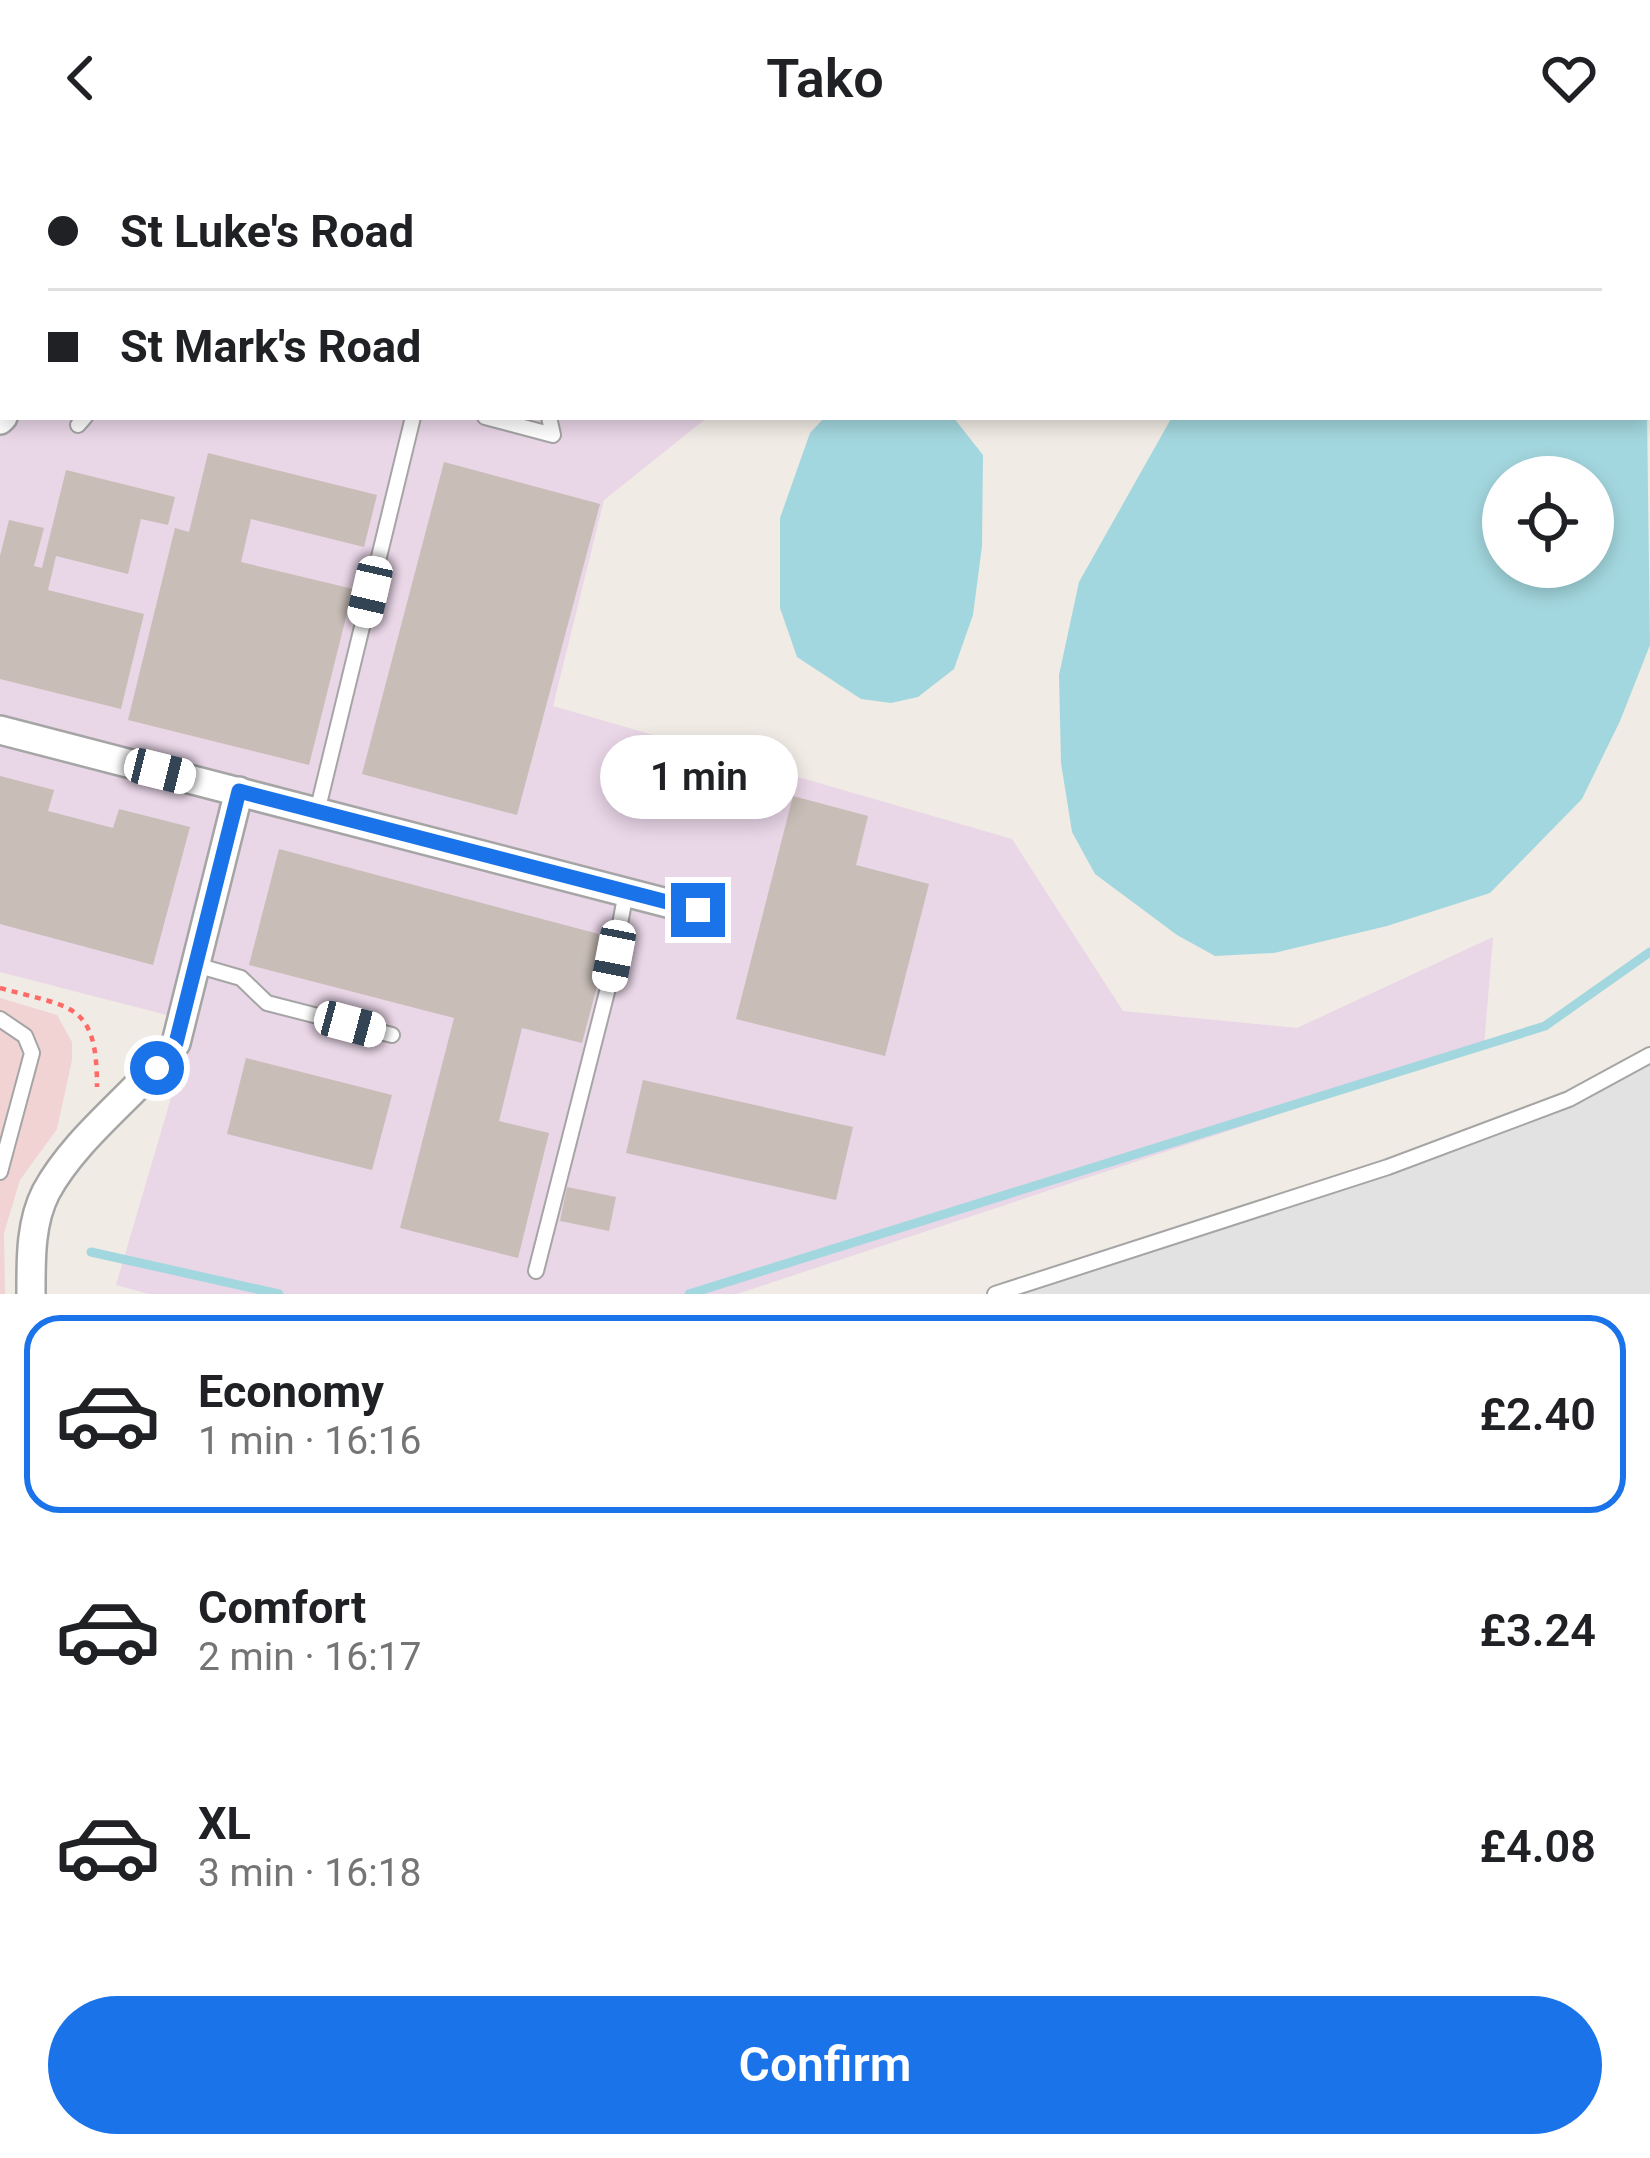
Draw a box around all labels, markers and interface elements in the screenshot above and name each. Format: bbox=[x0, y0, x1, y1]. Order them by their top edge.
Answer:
icon: back bbox=[48, 45, 114, 111]
icon: heart bbox=[1536, 45, 1602, 111]
text: Tako bbox=[766, 47, 884, 110]
text: St Luke's Road bbox=[120, 205, 414, 258]
text: St Mark's Road bbox=[120, 320, 421, 373]
map controls bbox=[1482, 456, 1614, 588]
button: locate bbox=[1482, 456, 1614, 588]
car bbox=[344, 553, 396, 631]
callout: 1 min bbox=[599, 736, 797, 820]
car bbox=[121, 745, 199, 797]
text: 1 min bbox=[650, 754, 748, 800]
route end bbox=[671, 883, 725, 937]
car bbox=[589, 917, 639, 995]
car bbox=[311, 997, 389, 1051]
route start bbox=[130, 1041, 184, 1095]
icon: car bbox=[54, 1360, 162, 1468]
text: Economy bbox=[198, 1365, 384, 1418]
text: £2.40 bbox=[1479, 1388, 1596, 1441]
text: 1 min · 16:16 bbox=[198, 1418, 421, 1464]
icon: car bbox=[54, 1576, 162, 1684]
text: Comfort bbox=[198, 1581, 366, 1634]
text: £3.24 bbox=[1479, 1604, 1596, 1657]
text: 2 min · 16:17 bbox=[198, 1634, 421, 1680]
icon: car bbox=[54, 1792, 162, 1900]
text: XL bbox=[198, 1797, 251, 1850]
text: £4.08 bbox=[1479, 1820, 1596, 1873]
text: 3 min · 16:18 bbox=[198, 1850, 421, 1896]
button: Confirm bbox=[48, 1996, 1602, 2134]

